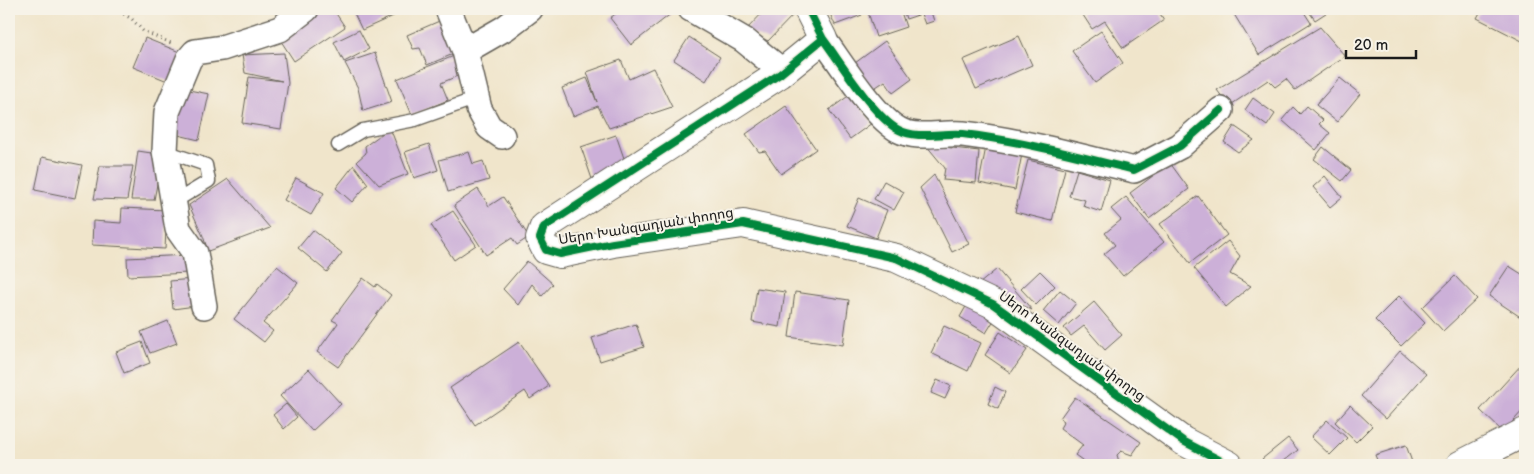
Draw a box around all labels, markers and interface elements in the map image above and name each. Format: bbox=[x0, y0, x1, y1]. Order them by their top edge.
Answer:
scale bar bbox=[1346, 28, 1416, 60]
text: 20 m bbox=[1354, 36, 1388, 55]
street label: Սերո Խանզադյան փողոց bbox=[557, 204, 735, 248]
street label: Սերո Խանզադյան փողոց bbox=[995, 287, 1149, 405]

